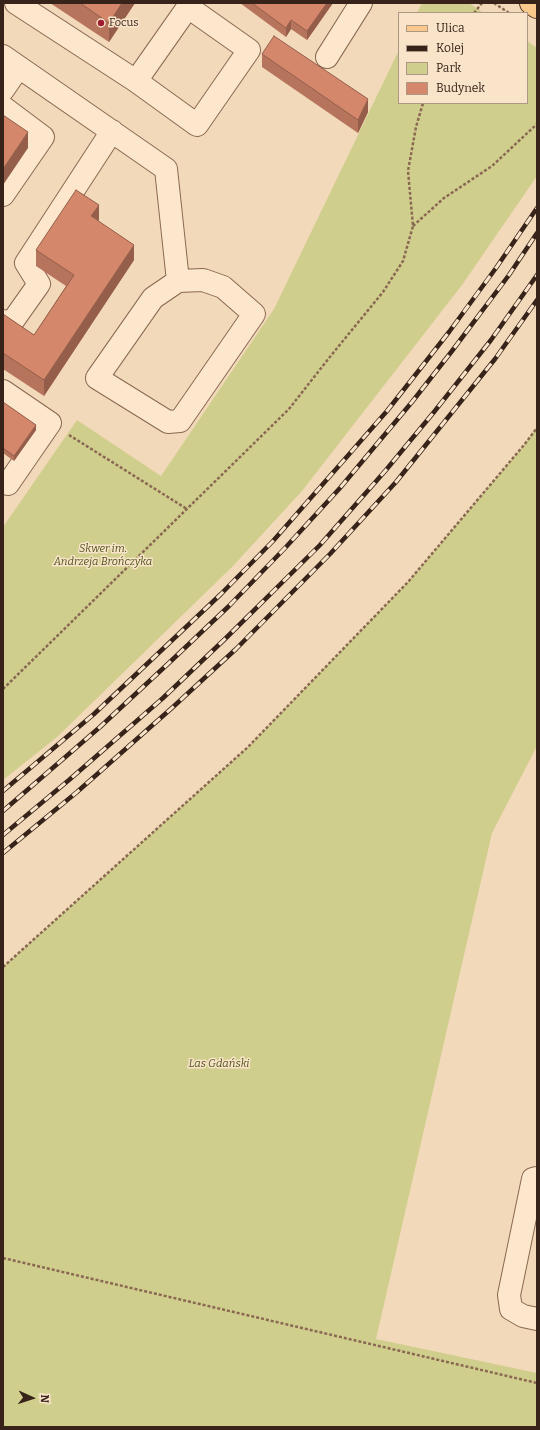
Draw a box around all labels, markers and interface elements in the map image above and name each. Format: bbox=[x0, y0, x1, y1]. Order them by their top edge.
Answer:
legend bbox=[398, 12, 528, 104]
place label: Focus bbox=[109, 16, 139, 30]
marker: Focus bbox=[96, 18, 106, 28]
text: Ulica bbox=[436, 21, 465, 35]
text: Kolej bbox=[436, 41, 464, 55]
text: Park bbox=[436, 61, 461, 75]
text: Budynek bbox=[436, 81, 485, 95]
park label: Skwer im. Andrzeja Brończyka bbox=[54, 542, 152, 568]
park label: Las Gdański bbox=[189, 1057, 249, 1071]
north arrow bbox=[12, 1378, 52, 1418]
text: N bbox=[38, 1394, 51, 1403]

